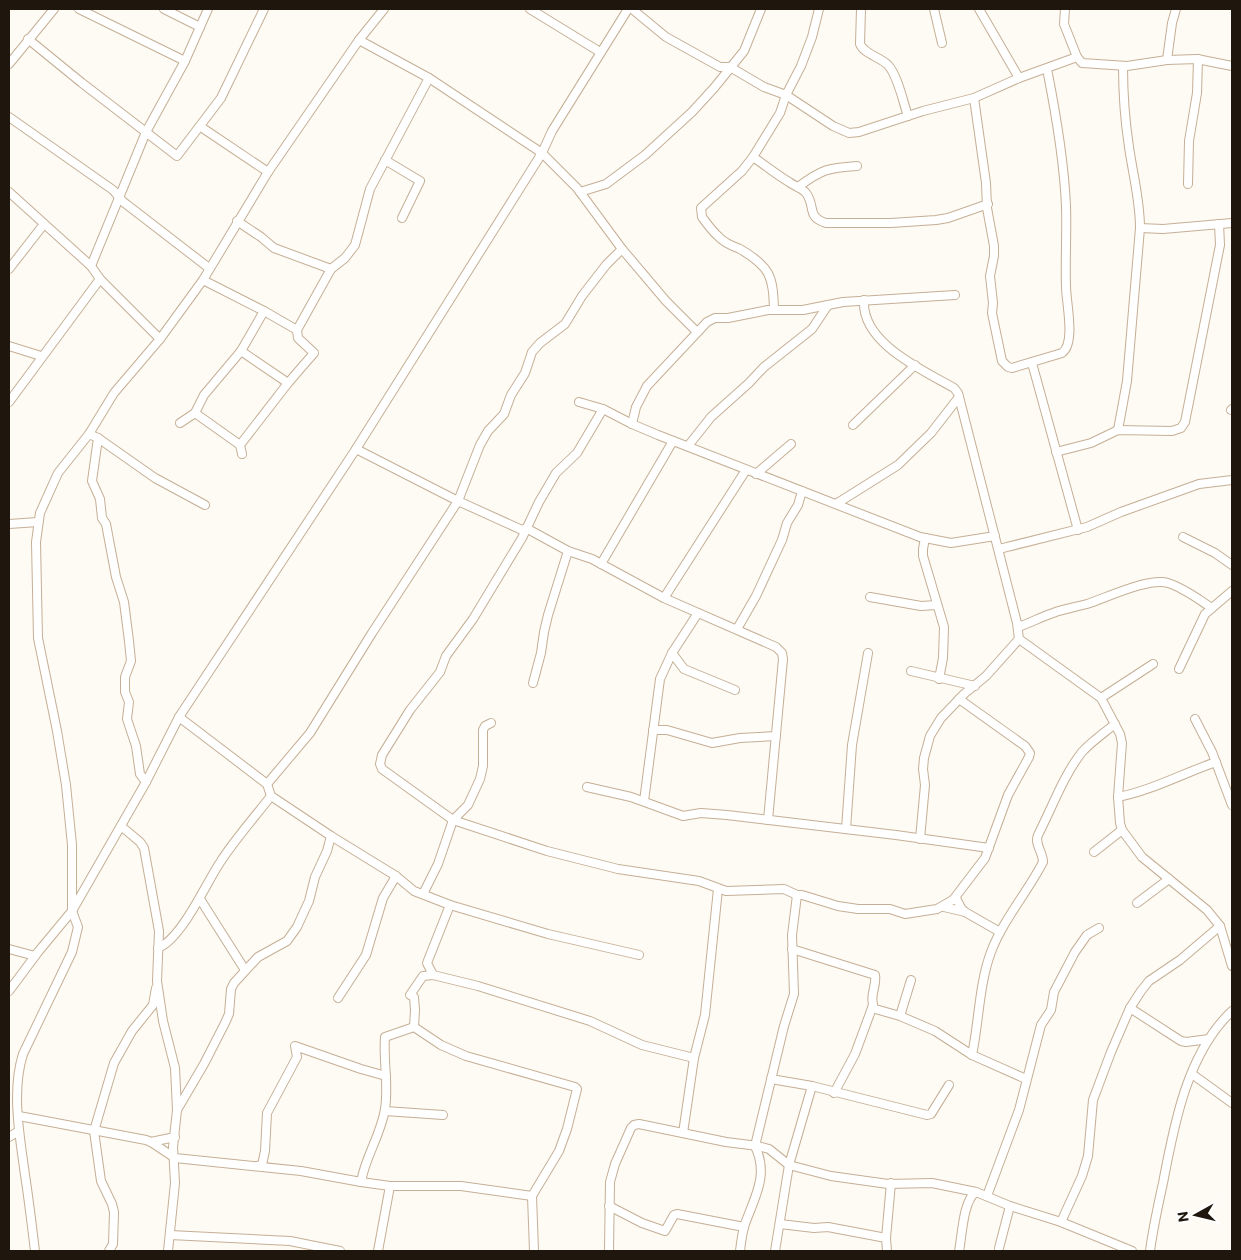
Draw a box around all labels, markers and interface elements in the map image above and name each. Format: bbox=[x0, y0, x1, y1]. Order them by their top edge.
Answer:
north arrow bbox=[1171, 1190, 1221, 1240]
text: N bbox=[1173, 1210, 1192, 1223]

